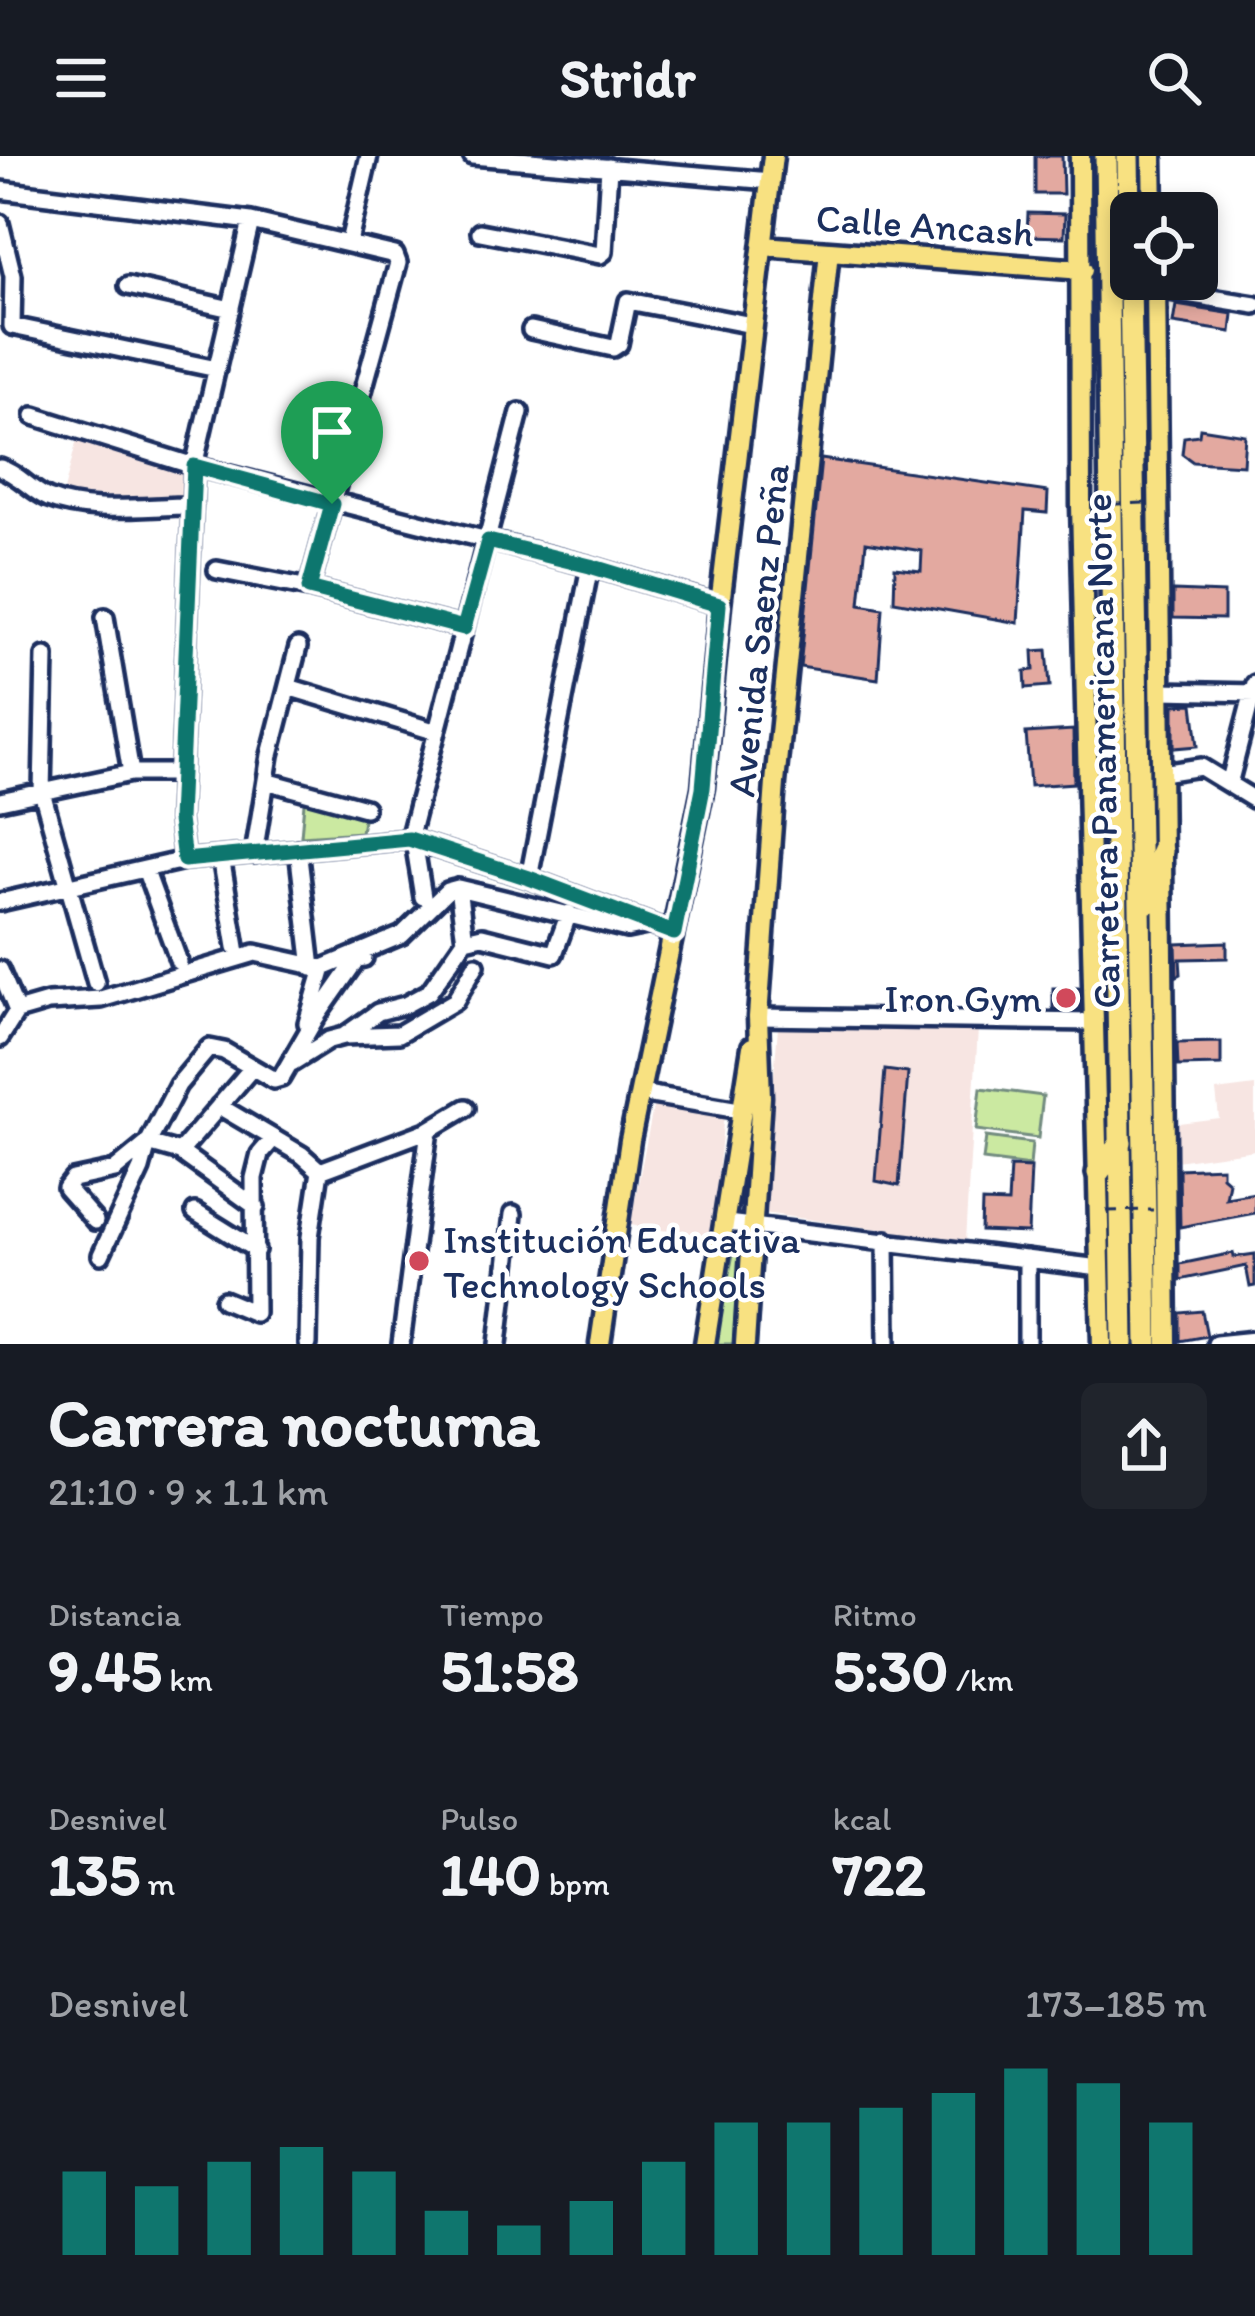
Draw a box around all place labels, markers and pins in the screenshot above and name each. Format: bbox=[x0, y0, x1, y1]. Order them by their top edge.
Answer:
pin bbox=[281, 381, 383, 504]
place label: Iron Gym bbox=[884, 975, 1042, 1022]
marker: Iron Gym bbox=[1053, 985, 1079, 1011]
place label: Institución Educativa Technology Schools bbox=[443, 1216, 800, 1308]
marker: Institución Educativa Technology Schools bbox=[406, 1248, 432, 1274]

